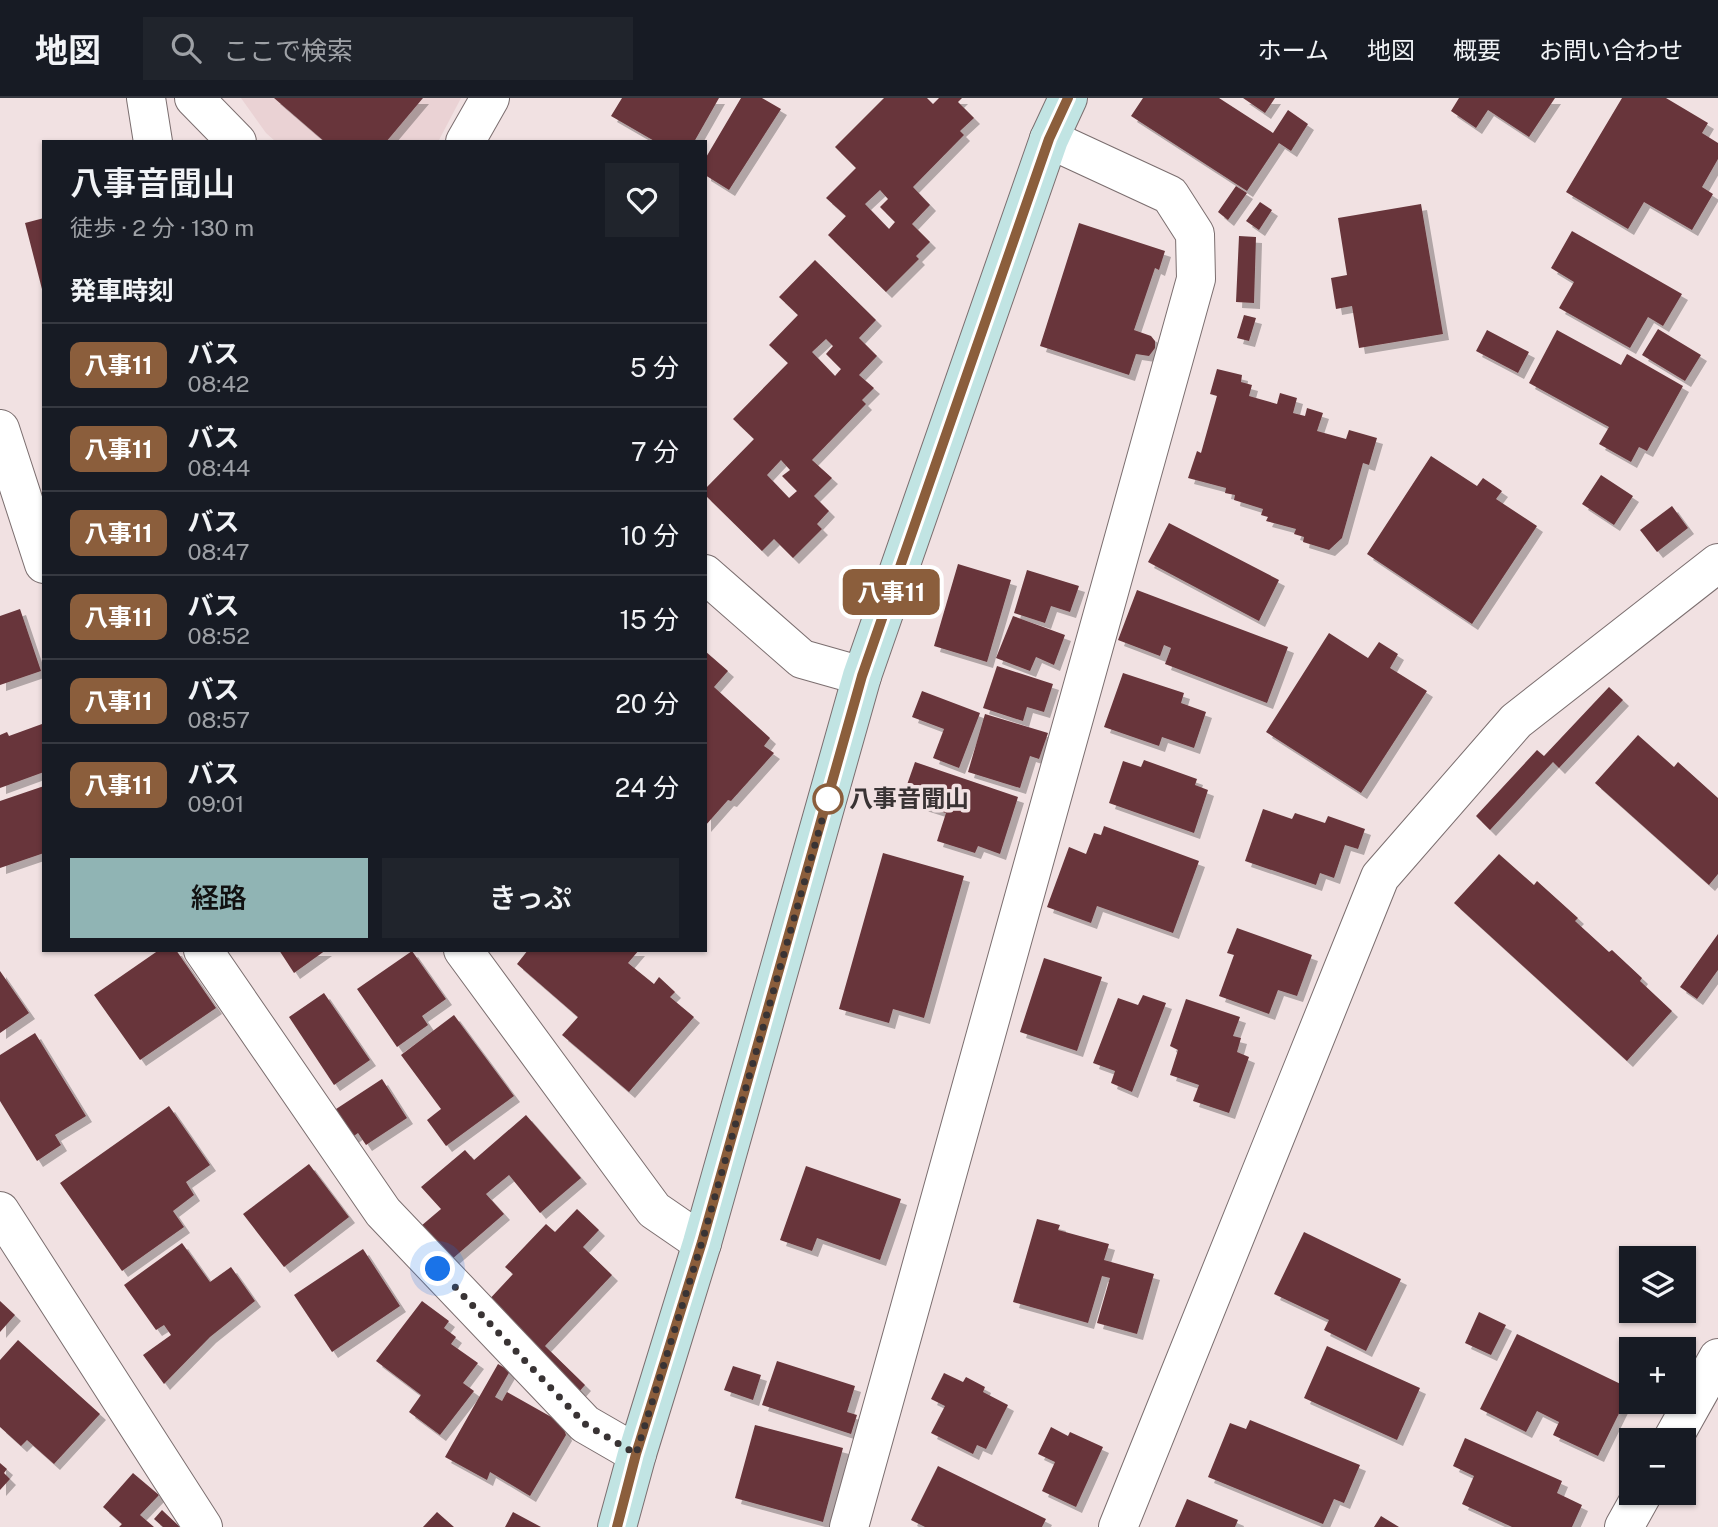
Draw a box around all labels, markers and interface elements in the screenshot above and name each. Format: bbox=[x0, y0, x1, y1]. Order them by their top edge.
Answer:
search box bbox=[143, 17, 633, 80]
icon: search bbox=[167, 29, 205, 67]
text: 地図 bbox=[35, 31, 101, 69]
text: ここで検索 bbox=[223, 35, 353, 66]
text: ホーム bbox=[1258, 36, 1329, 64]
text: 地図 bbox=[1367, 36, 1415, 64]
text: 概要 bbox=[1453, 36, 1501, 64]
text: お問い合わせ bbox=[1539, 36, 1683, 64]
button: heart bbox=[605, 163, 679, 237]
text: 八事音聞山 bbox=[70, 164, 235, 202]
text: 徒歩 · 2 分 · 130 m bbox=[70, 214, 254, 241]
text: 発車時刻 bbox=[70, 275, 174, 306]
text: バス bbox=[188, 338, 240, 369]
text: 八事11 bbox=[84, 351, 153, 379]
text: 5 分 bbox=[630, 352, 679, 383]
text: 08:42 bbox=[188, 370, 250, 397]
text: バス bbox=[188, 422, 240, 453]
text: 八事11 bbox=[84, 435, 153, 463]
text: 7 分 bbox=[631, 436, 679, 467]
text: 08:44 bbox=[188, 454, 250, 481]
text: バス bbox=[188, 506, 240, 537]
text: 八事11 bbox=[84, 519, 153, 547]
text: 10 分 bbox=[620, 520, 679, 551]
text: 08:47 bbox=[188, 538, 250, 565]
line badge: 八事11 bbox=[842, 569, 940, 615]
text: 八事11 bbox=[857, 578, 925, 606]
text: バス bbox=[188, 590, 240, 621]
text: 八事11 bbox=[84, 603, 153, 631]
text: 15 分 bbox=[619, 604, 679, 635]
text: 08:52 bbox=[188, 622, 250, 649]
text: バス bbox=[188, 674, 240, 705]
text: 八事11 bbox=[84, 687, 153, 715]
text: 20 分 bbox=[615, 688, 679, 719]
text: 08:57 bbox=[188, 706, 250, 733]
text: バス bbox=[188, 758, 240, 789]
text: 八事11 bbox=[84, 771, 153, 799]
text: 24 分 bbox=[615, 772, 679, 803]
marker: 八事音聞山 bbox=[813, 784, 843, 814]
place label: 八事音聞山 bbox=[849, 784, 969, 812]
text: 09:01 bbox=[188, 790, 244, 817]
button: 経路 bbox=[70, 858, 368, 938]
button: きっぷ bbox=[382, 858, 679, 938]
map controls bbox=[1619, 1246, 1696, 1505]
button: layers bbox=[1619, 1246, 1696, 1323]
your location bbox=[420, 1251, 455, 1286]
button: + bbox=[1619, 1337, 1696, 1414]
button: − bbox=[1619, 1428, 1696, 1505]

